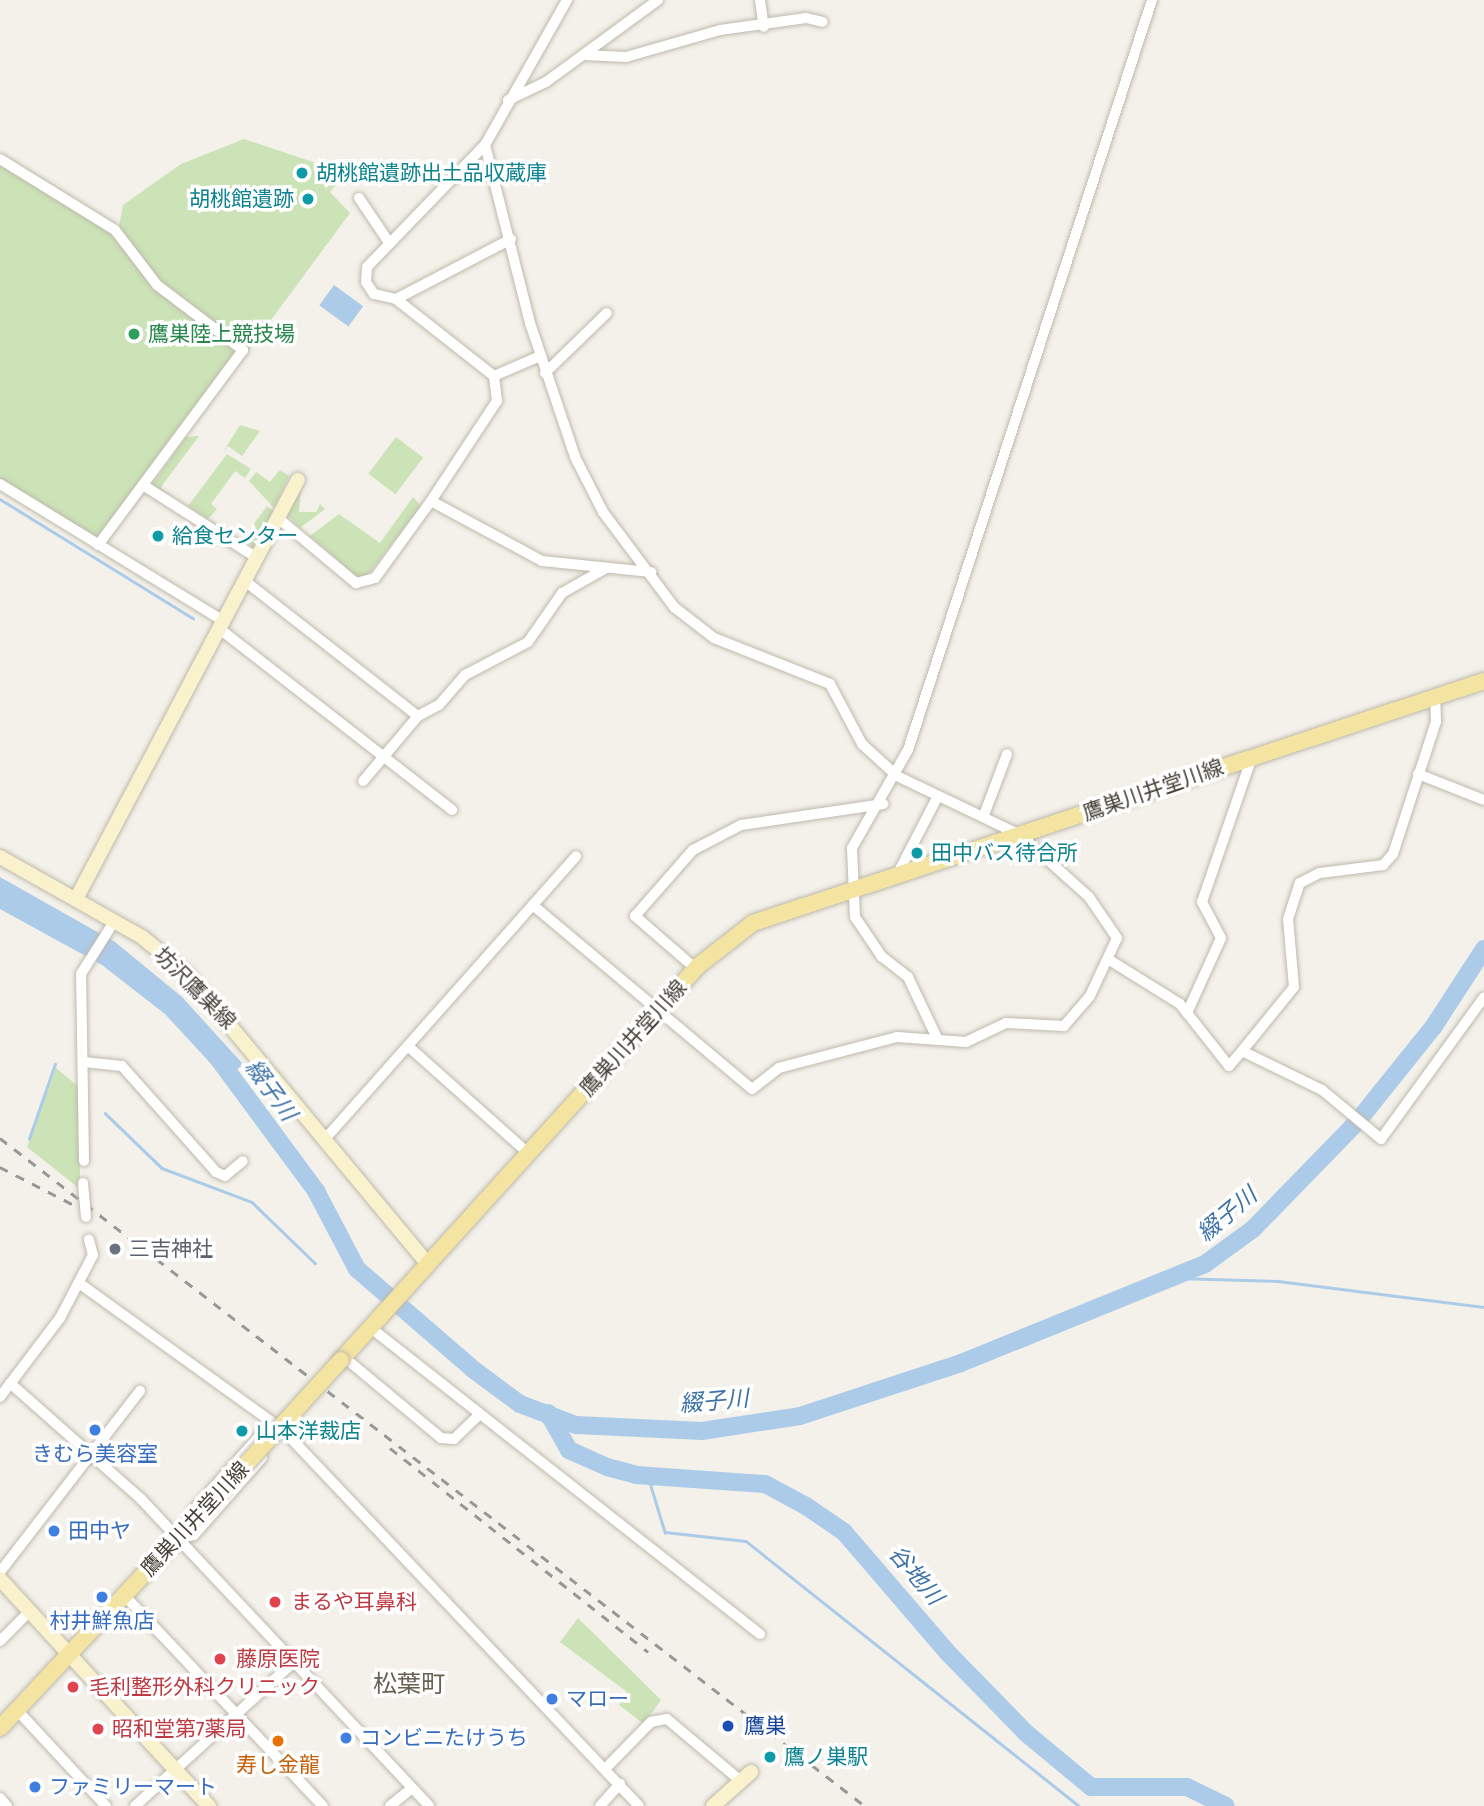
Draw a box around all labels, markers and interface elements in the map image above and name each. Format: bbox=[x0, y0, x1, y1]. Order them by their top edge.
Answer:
place label: 胡桃館遺跡出土品収蔵庫 bbox=[316, 160, 547, 186]
marker: 胡桃館遺跡出土品収蔵庫 bbox=[294, 165, 310, 181]
place label: 胡桃館遺跡 bbox=[189, 186, 294, 212]
marker: 胡桃館遺跡 bbox=[300, 191, 316, 207]
place label: 鷹巣陸上競技場 bbox=[148, 321, 295, 347]
marker: 鷹巣陸上競技場 bbox=[126, 326, 142, 342]
place label: 給食センター bbox=[172, 523, 298, 549]
marker: 給食センター bbox=[150, 528, 166, 544]
street label: 鷹巣川井堂川線 bbox=[1079, 754, 1227, 826]
place label: 田中バス待合所 bbox=[931, 840, 1078, 866]
marker: 田中バス待合所 bbox=[909, 845, 925, 861]
street label: 坊沢鷹巣線 bbox=[149, 942, 241, 1034]
street label: 鷹巣川井堂川線 bbox=[574, 975, 692, 1101]
water label: 綴子川 bbox=[240, 1054, 302, 1126]
water label: 綴子川 bbox=[1192, 1181, 1262, 1247]
place label: 三吉神社 bbox=[129, 1236, 213, 1262]
marker: 三吉神社 bbox=[107, 1241, 123, 1257]
water label: 綴子川 bbox=[678, 1384, 750, 1418]
place label: 山本洋裁店 bbox=[256, 1418, 361, 1444]
marker: きむら美容室 bbox=[87, 1422, 103, 1438]
marker: 山本洋裁店 bbox=[234, 1423, 250, 1439]
place label: きむら美容室 bbox=[32, 1441, 158, 1467]
street label: 鷹巣川井堂川線 bbox=[136, 1457, 254, 1581]
place label: 田中ヤ bbox=[68, 1518, 131, 1544]
marker: 田中ヤ bbox=[46, 1523, 62, 1539]
water label: 谷地川 bbox=[883, 1540, 949, 1610]
marker: 村井鮮魚店 bbox=[94, 1589, 110, 1605]
place label: まるや耳鼻科 bbox=[291, 1589, 417, 1615]
marker: まるや耳鼻科 bbox=[265, 1592, 285, 1612]
place label: 村井鮮魚店 bbox=[50, 1608, 154, 1634]
place label: 藤原医院 bbox=[236, 1646, 320, 1672]
marker: 藤原医院 bbox=[210, 1649, 230, 1669]
district label: 松葉町 bbox=[373, 1671, 445, 1699]
place label: 毛利整形外科クリニック bbox=[89, 1674, 320, 1700]
marker: 毛利整形外科クリニック bbox=[63, 1677, 83, 1697]
place label: マロー bbox=[566, 1686, 629, 1712]
marker: マロー bbox=[544, 1691, 560, 1707]
place label: 鷹巣 bbox=[744, 1713, 786, 1739]
place label: 昭和堂第7薬局 bbox=[112, 1716, 247, 1742]
marker: 鷹巣 bbox=[718, 1716, 738, 1736]
marker: 昭和堂第7薬局 bbox=[90, 1721, 106, 1737]
place label: コンビニたけうち bbox=[360, 1725, 528, 1751]
marker: コンビニたけうち bbox=[338, 1730, 354, 1746]
marker: 寿し金龍 bbox=[270, 1733, 286, 1749]
place label: 鷹ノ巣駅 bbox=[784, 1744, 868, 1770]
marker: 鷹ノ巣駅 bbox=[762, 1749, 778, 1765]
place label: 寿し金龍 bbox=[236, 1752, 320, 1778]
place label: ファミリーマート bbox=[49, 1774, 217, 1800]
marker: ファミリーマート bbox=[27, 1779, 43, 1795]

